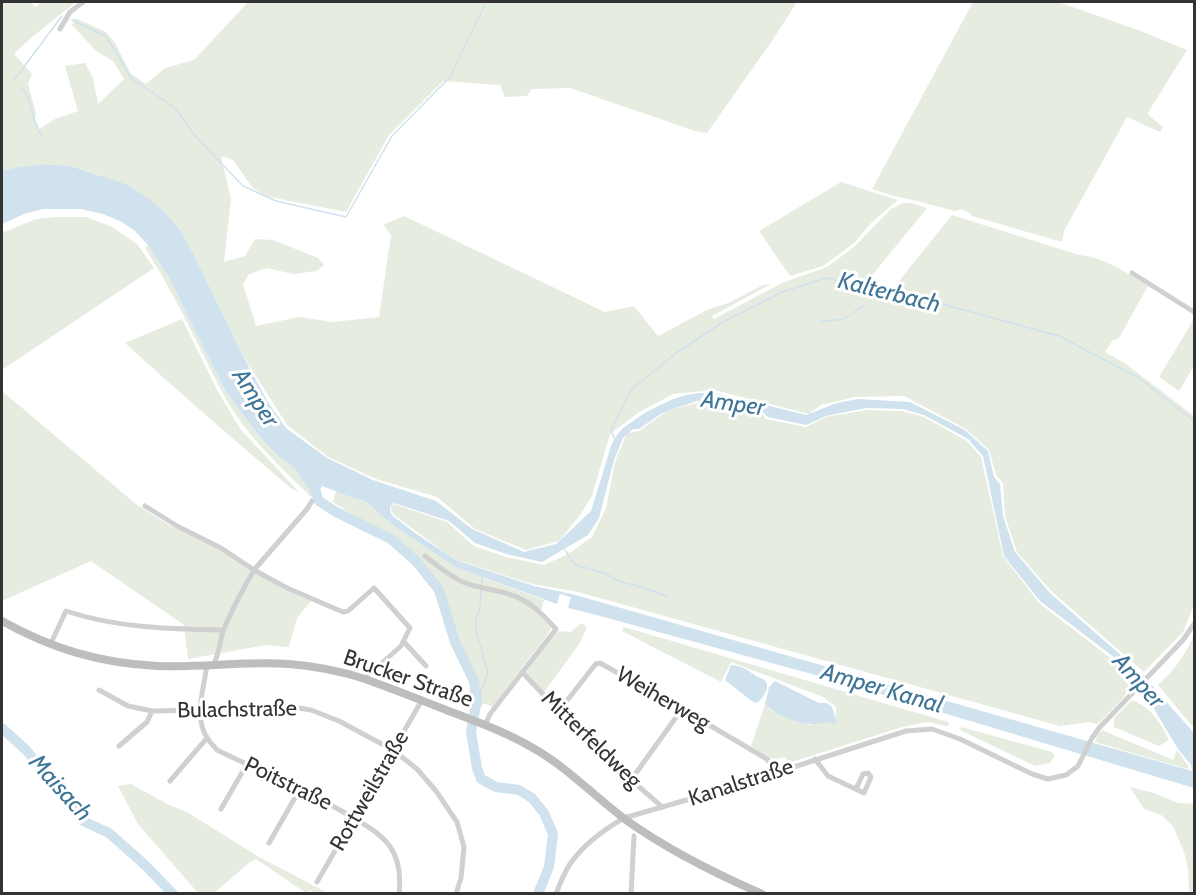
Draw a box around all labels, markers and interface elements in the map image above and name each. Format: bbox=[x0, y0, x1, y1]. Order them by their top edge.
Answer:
water label: Kalterbach bbox=[835, 266, 943, 320]
water label: Amper bbox=[226, 363, 284, 433]
water label: Amper bbox=[699, 385, 767, 423]
street label: Brucker Straße bbox=[340, 645, 476, 713]
water label: Amper bbox=[1106, 648, 1170, 714]
water label: Amper Kanal bbox=[818, 658, 946, 720]
street label: Weiherweg bbox=[611, 662, 715, 736]
street label: Mitterfeldweg bbox=[535, 686, 647, 794]
street label: Bulachstraße bbox=[177, 696, 297, 724]
street label: Rottweilstraße bbox=[325, 726, 415, 856]
water label: Maisach bbox=[22, 749, 98, 827]
street label: Poitstraße bbox=[240, 751, 336, 817]
street label: Kanalstraße bbox=[685, 754, 797, 812]

